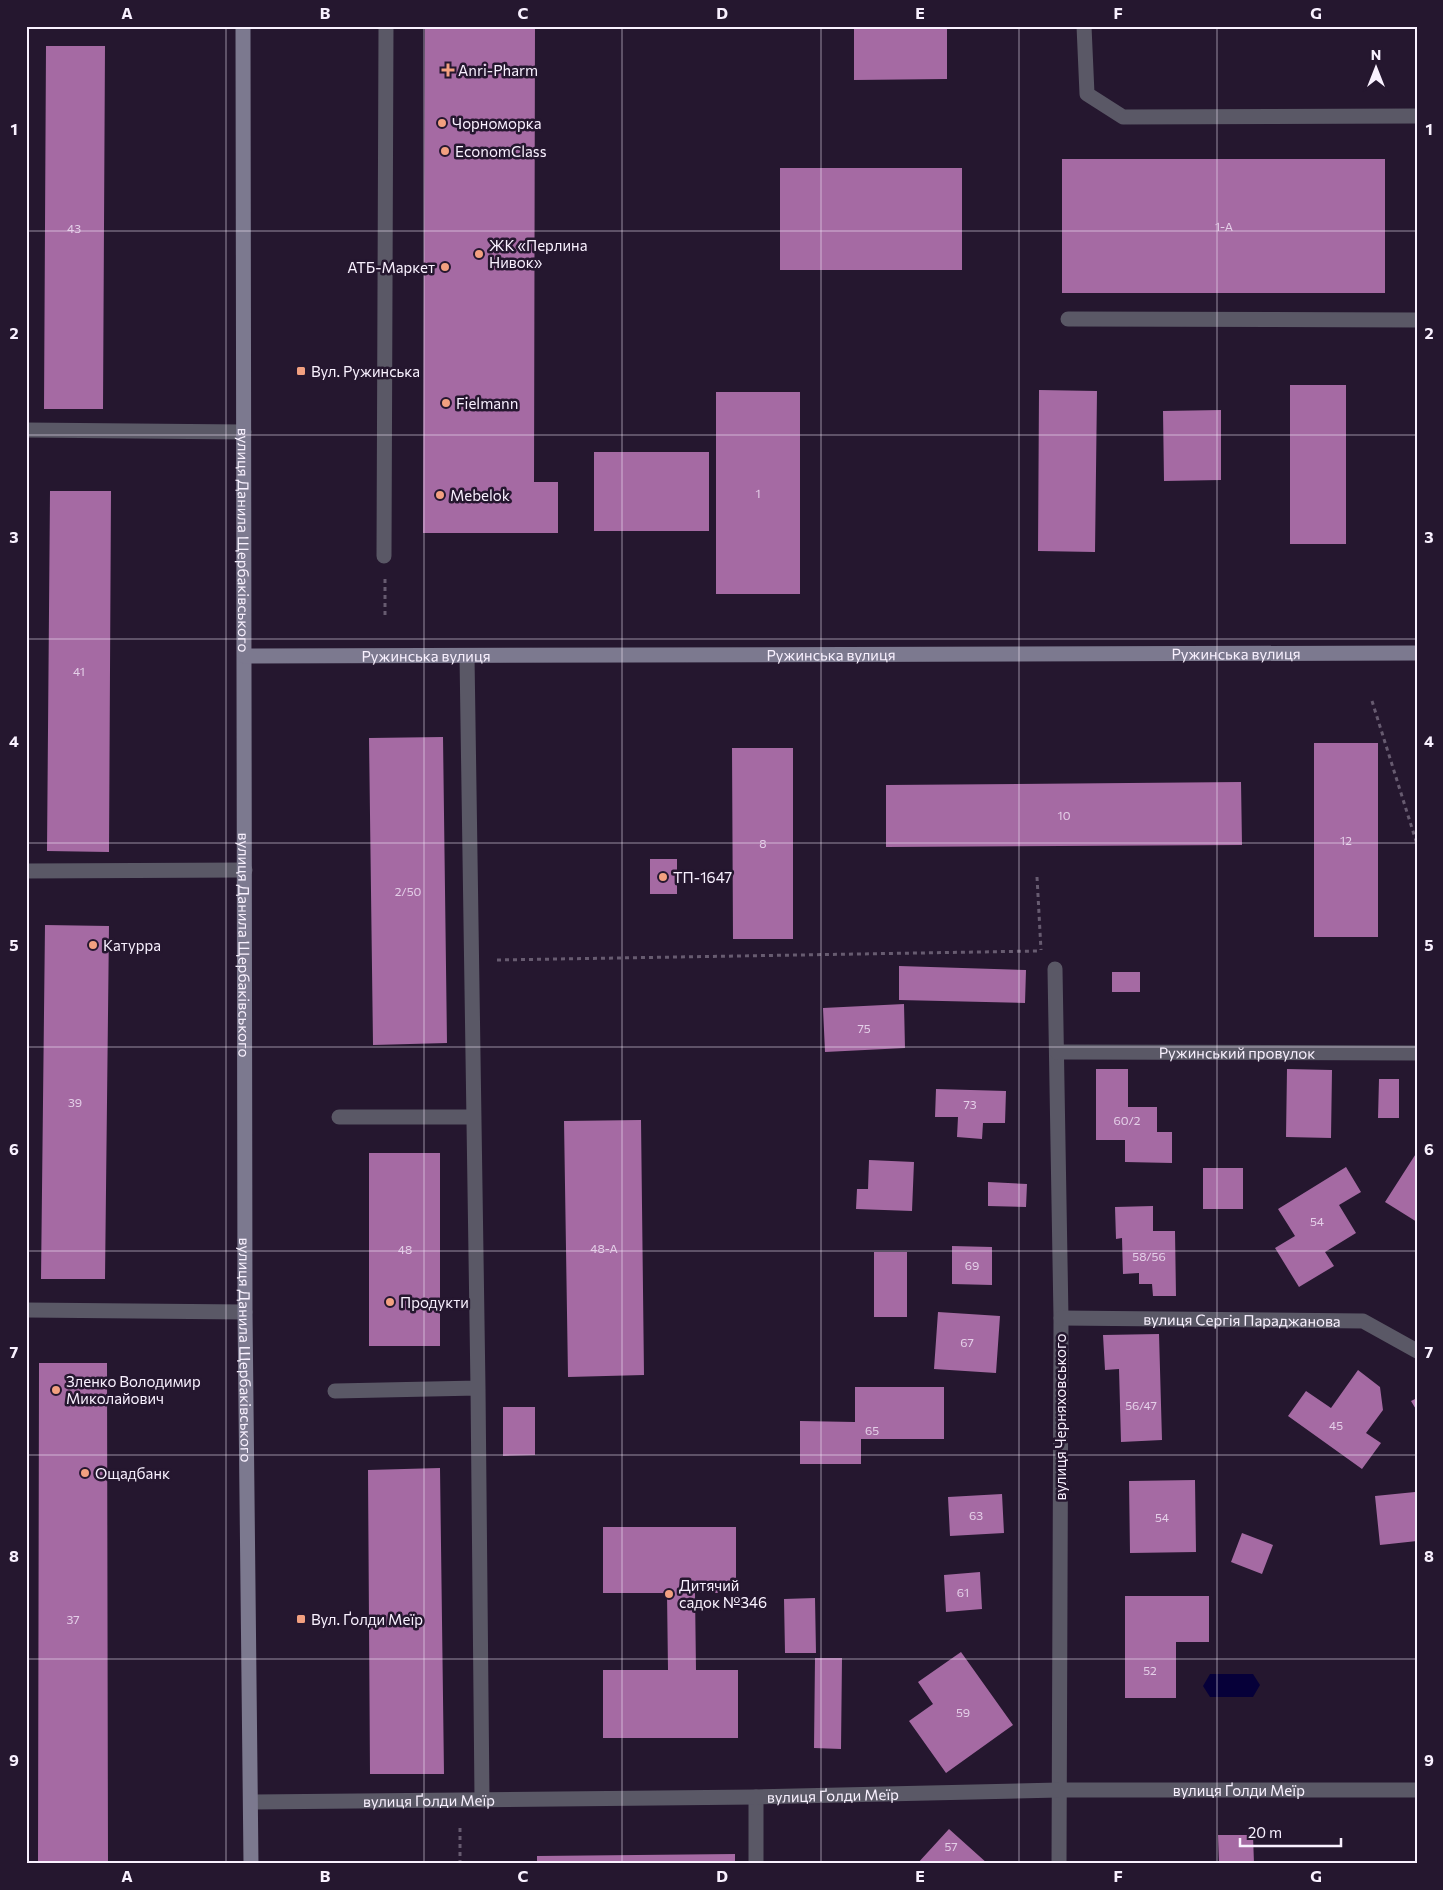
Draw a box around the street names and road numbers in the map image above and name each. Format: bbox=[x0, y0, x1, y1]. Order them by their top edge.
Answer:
street label: вулиця Данила Щербаківського bbox=[235, 428, 253, 652]
street label: Ружинська вулиця bbox=[1171, 644, 1301, 663]
street label: Ружинська вулиця bbox=[766, 645, 896, 664]
street label: Ружинська вулиця bbox=[361, 646, 491, 665]
street label: вулиця Данила Щербаківського bbox=[235, 833, 254, 1057]
street label: Ружинський провулок bbox=[1159, 1043, 1315, 1062]
street label: вулиця Данила Щербаківського bbox=[236, 1238, 256, 1462]
street label: вулиця Сергія Параджанова bbox=[1143, 1310, 1341, 1330]
street label: вулиця Черняховського bbox=[1051, 1334, 1069, 1500]
street label: вулиця Ґолди Меїр bbox=[1173, 1781, 1305, 1799]
street label: вулиця Ґолди Меїр bbox=[767, 1785, 899, 1806]
street label: вулиця Ґолди Меїр bbox=[363, 1791, 495, 1810]

